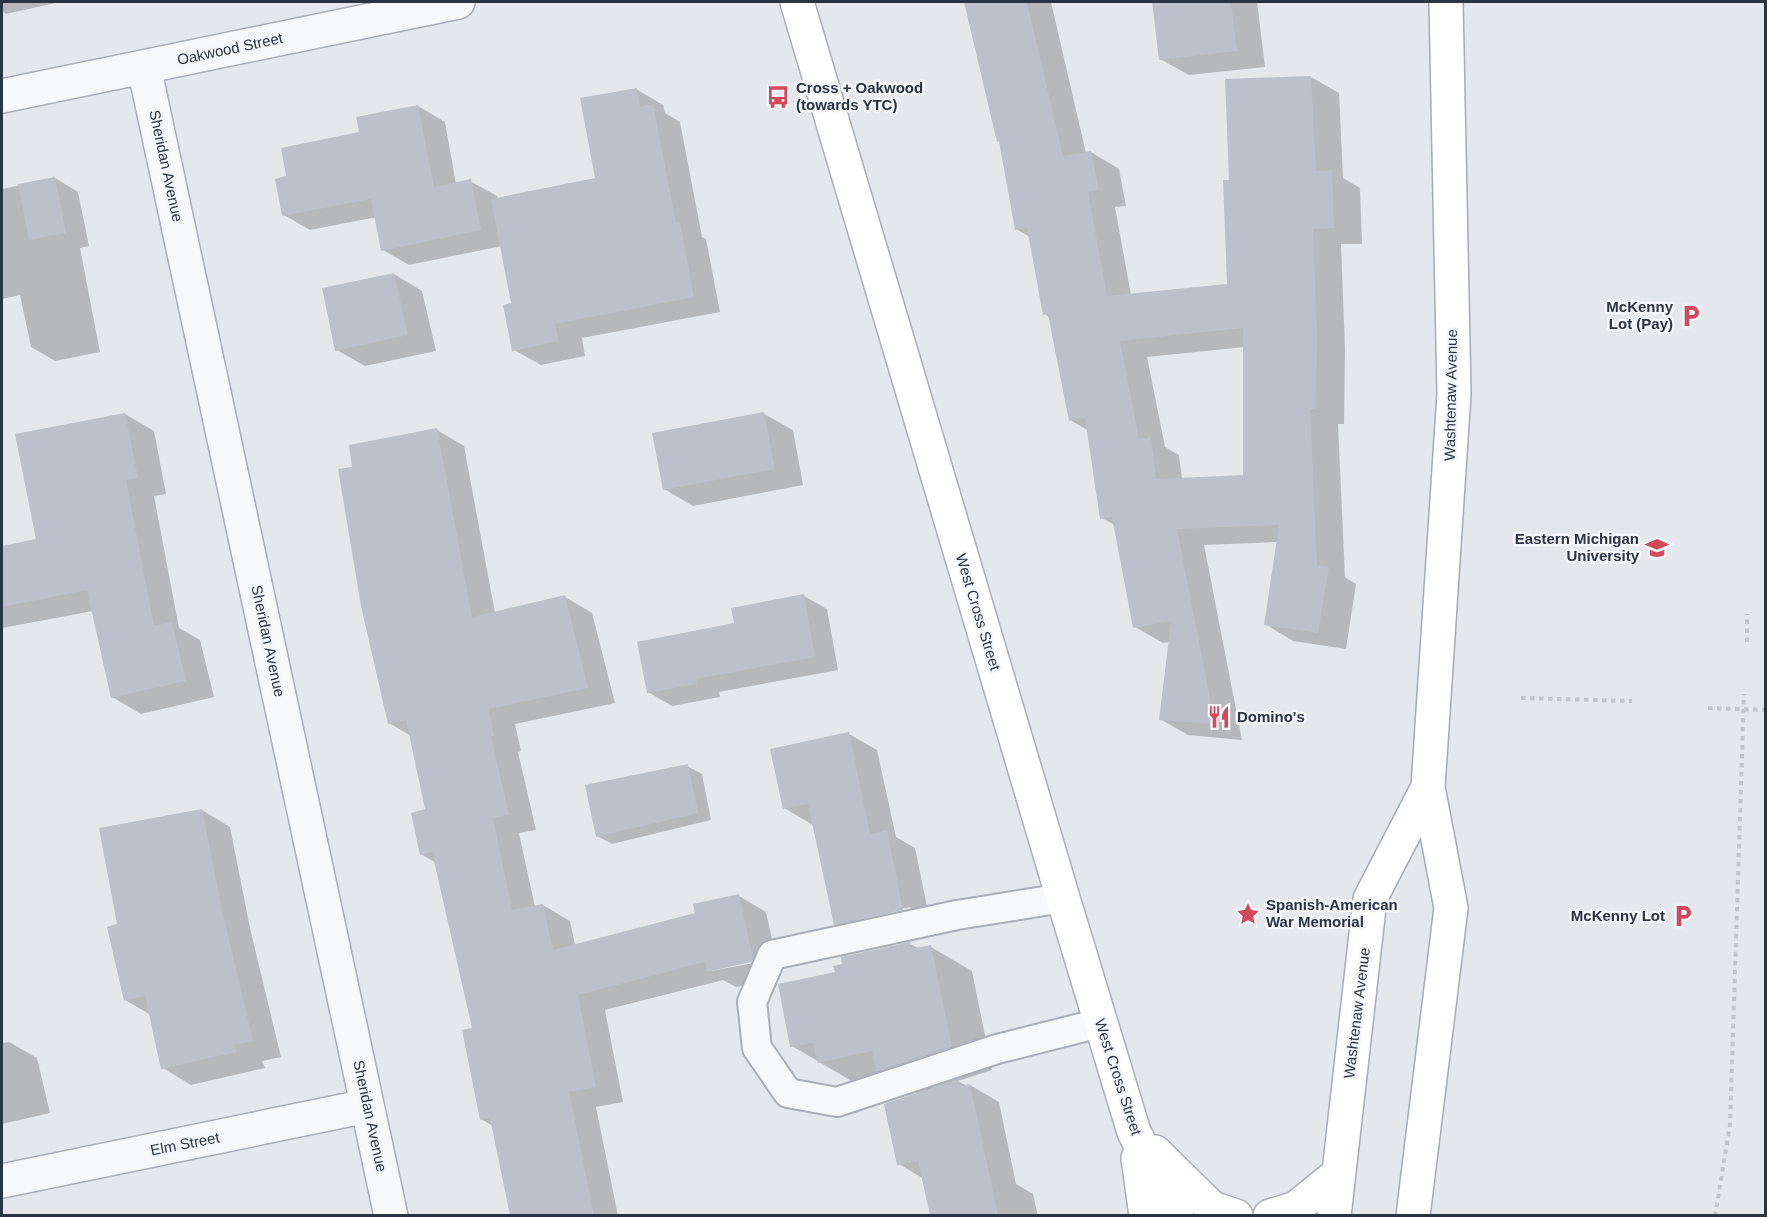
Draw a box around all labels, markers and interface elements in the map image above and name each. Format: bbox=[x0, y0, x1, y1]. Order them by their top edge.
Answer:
street label: Oakwood Street bbox=[176, 29, 285, 68]
place label: Cross + Oakwood (towards YTC) bbox=[796, 79, 923, 113]
bus stop icon: Cross + Oakwood (towards YTC) bbox=[765, 84, 791, 110]
street label: Sheridan Avenue bbox=[146, 108, 187, 223]
place label: McKenny Lot (Pay) bbox=[1606, 298, 1674, 332]
parking icon: McKenny Lot (Pay) bbox=[1678, 303, 1704, 329]
street label: Washtenaw Avenue bbox=[1441, 329, 1460, 461]
place label: Eastern Michigan University bbox=[1515, 530, 1640, 564]
school or university icon: Eastern Michigan University bbox=[1644, 535, 1670, 561]
street label: West Cross Street bbox=[953, 551, 1005, 673]
street label: Sheridan Avenue bbox=[248, 583, 289, 698]
restaurant icon: Domino's bbox=[1206, 704, 1232, 730]
place label: Domino's bbox=[1237, 708, 1305, 725]
place label: Spanish-American War Memorial bbox=[1266, 896, 1398, 930]
place icon: Spanish-American War Memorial bbox=[1235, 901, 1261, 927]
parking icon: McKenny Lot bbox=[1670, 903, 1696, 929]
place label: McKenny Lot bbox=[1571, 907, 1665, 924]
street label: Washtenaw Avenue bbox=[1340, 947, 1373, 1079]
street label: West Cross Street bbox=[1092, 1016, 1146, 1138]
street label: Sheridan Avenue bbox=[350, 1058, 391, 1173]
street label: Elm Street bbox=[149, 1128, 222, 1159]

